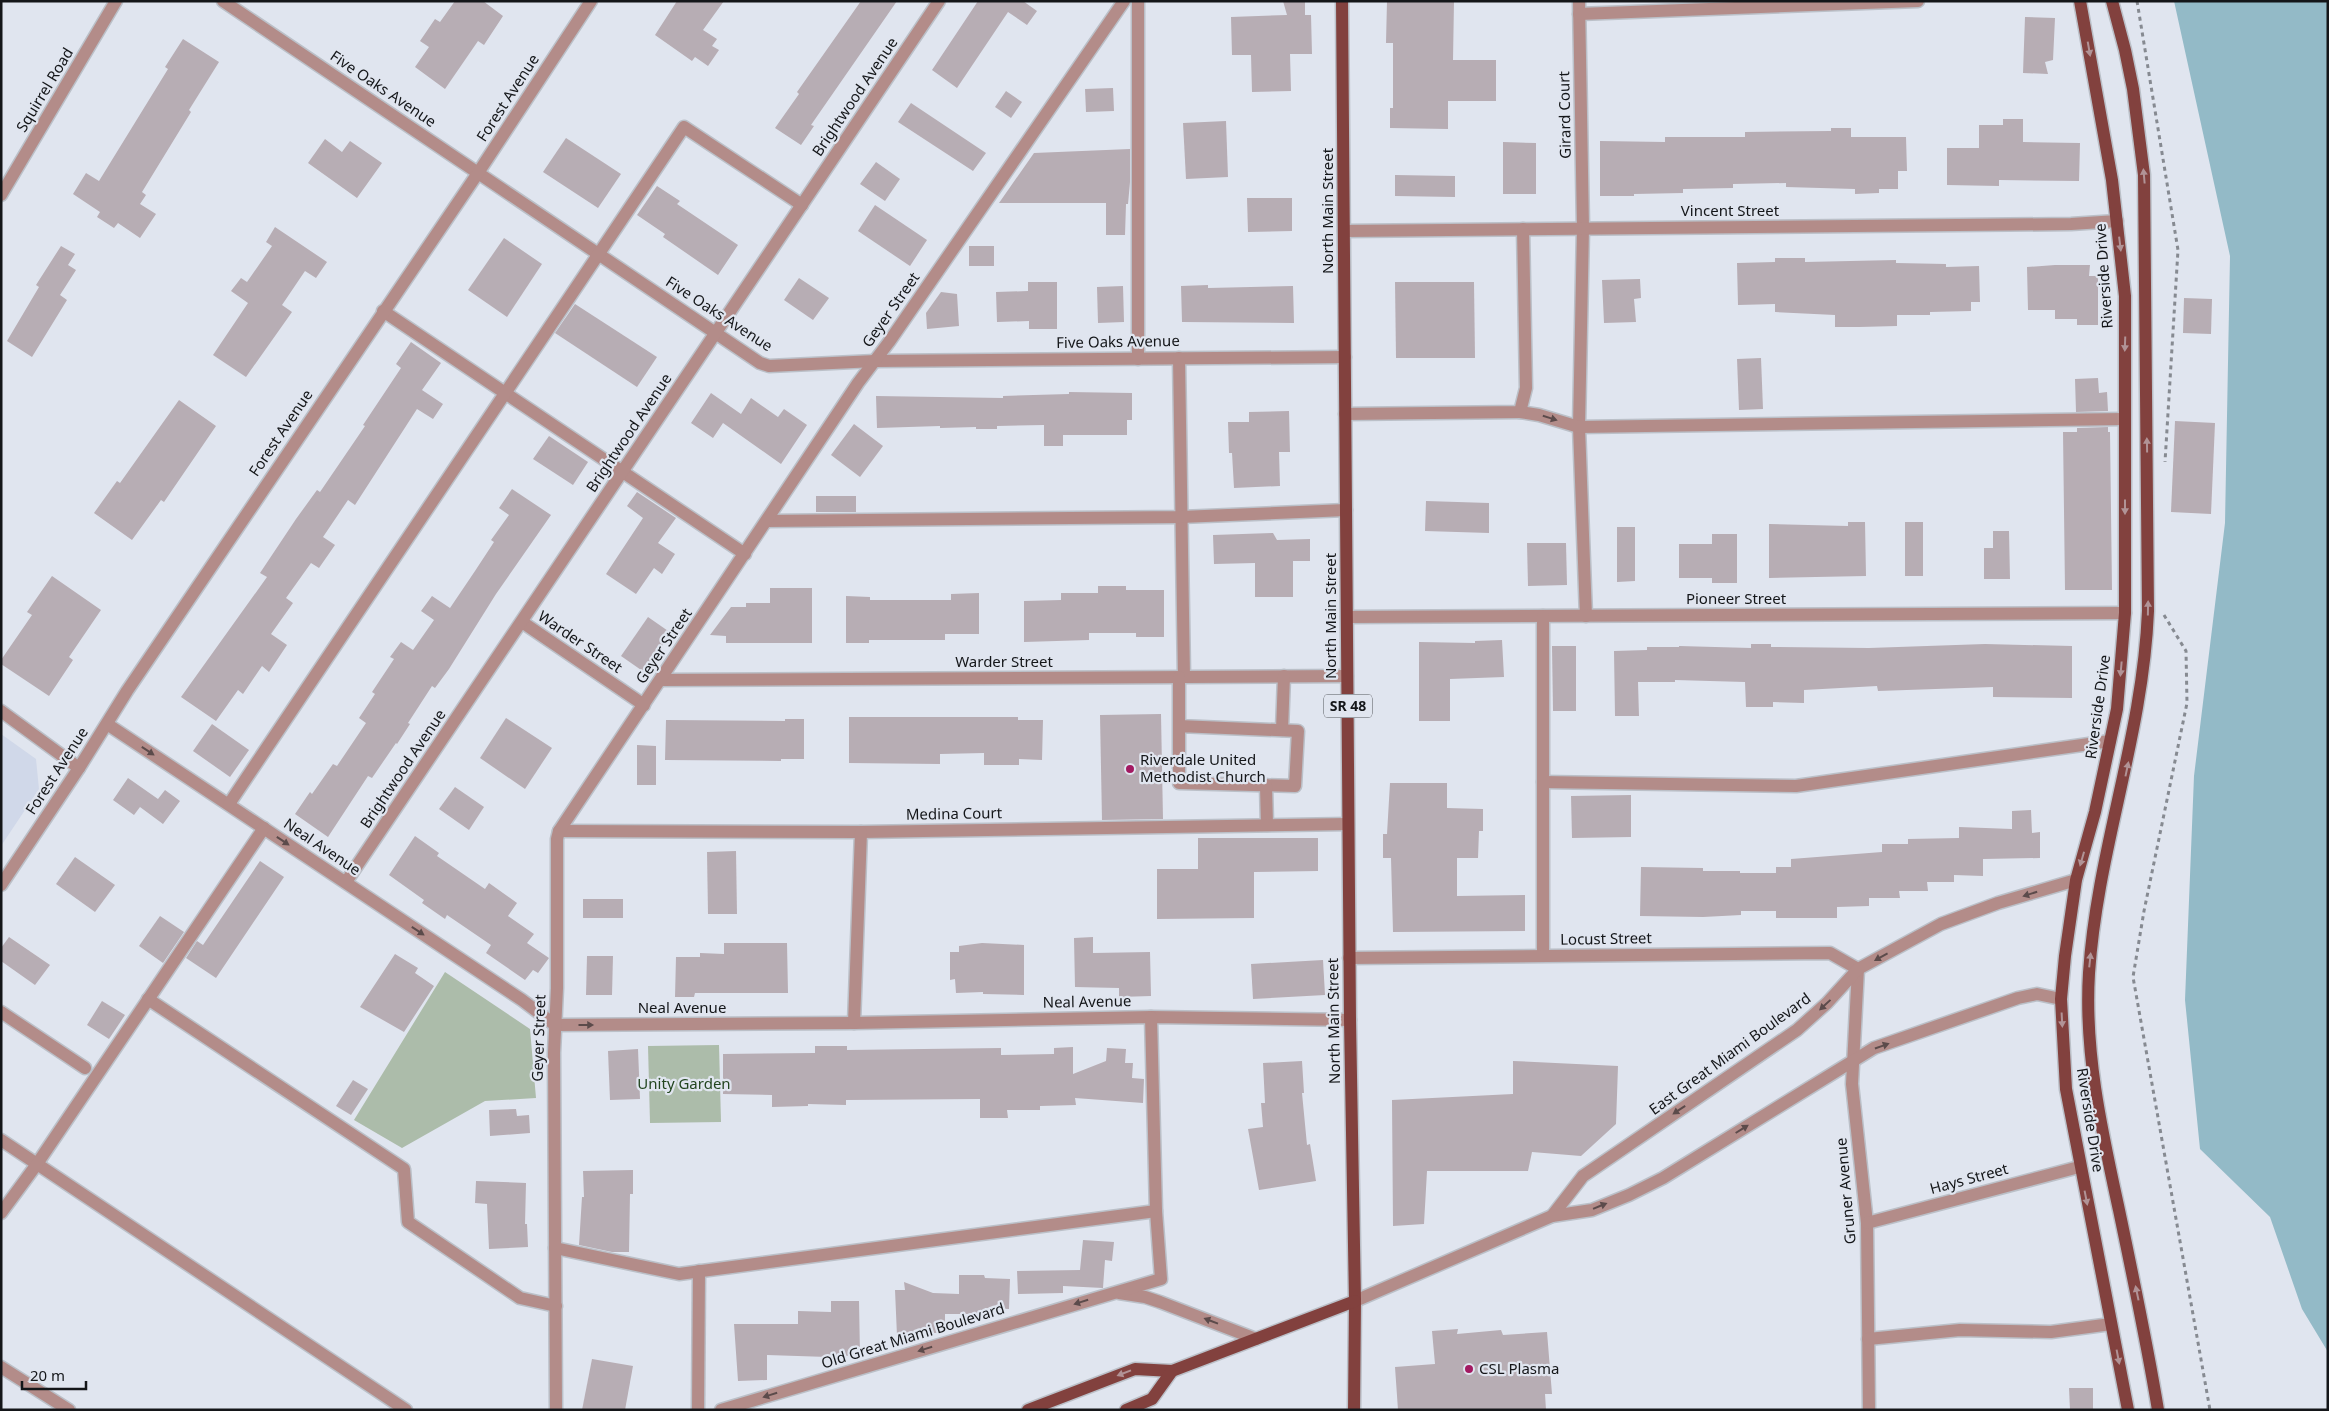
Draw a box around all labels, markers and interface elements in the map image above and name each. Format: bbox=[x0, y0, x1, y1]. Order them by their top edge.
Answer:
street label: Brightwood Avenue bbox=[807, 33, 901, 160]
one-way arrow bbox=[2085, 42, 2093, 58]
street label: Squirrel Road bbox=[11, 44, 77, 135]
street label: Five Oaks Avenue bbox=[327, 45, 440, 131]
street label: Forest Avenue bbox=[471, 50, 543, 145]
street label: Girard Court bbox=[1553, 70, 1575, 159]
street label: North Main Street bbox=[1317, 147, 1337, 274]
one-way arrow bbox=[2139, 168, 2147, 184]
street label: Vincent Street bbox=[1681, 200, 1780, 220]
street label: Riverside Drive bbox=[2089, 223, 2117, 329]
one-way arrow bbox=[2116, 237, 2124, 253]
street label: Geyer Street bbox=[857, 268, 924, 351]
street label: Five Oaks Avenue bbox=[662, 271, 777, 355]
street label: Five Oaks Avenue bbox=[1056, 330, 1180, 352]
one-way arrow bbox=[2120, 337, 2128, 353]
street label: Brightwood Avenue bbox=[581, 369, 675, 496]
street label: Forest Avenue bbox=[244, 385, 317, 480]
one-way arrow bbox=[1543, 415, 1558, 423]
one-way arrow bbox=[2143, 437, 2151, 453]
one-way arrow bbox=[2120, 499, 2128, 515]
street label: North Main Street bbox=[1320, 552, 1340, 679]
street label: Pioneer Street bbox=[1686, 588, 1787, 608]
one-way arrow bbox=[2144, 600, 2152, 616]
street label: Geyer Street bbox=[631, 603, 696, 687]
street label: Warder Street bbox=[534, 606, 627, 677]
street label: Warder Street bbox=[955, 651, 1053, 671]
street label: Riverside Drive bbox=[2080, 653, 2114, 760]
one-way arrow bbox=[2117, 661, 2125, 677]
road number: SR 48 bbox=[1324, 694, 1372, 718]
street label: Brightwood Avenue bbox=[355, 705, 449, 832]
street label: Forest Avenue bbox=[20, 723, 92, 818]
one-way arrow bbox=[141, 746, 154, 755]
place label: Riverdale United Methodist Church bbox=[1140, 749, 1266, 786]
one-way arrow bbox=[2123, 761, 2131, 776]
marker: Riverdale United Methodist Church bbox=[1124, 763, 1136, 775]
street label: Medina Court bbox=[906, 802, 1003, 824]
street label: Neal Avenue bbox=[280, 813, 365, 879]
one-way arrow bbox=[276, 836, 290, 845]
one-way arrow bbox=[2078, 852, 2086, 867]
one-way arrow bbox=[2022, 890, 2037, 898]
one-way arrow bbox=[411, 926, 425, 936]
street label: Locust Street bbox=[1560, 927, 1653, 949]
one-way arrow bbox=[2086, 952, 2094, 968]
one-way arrow bbox=[1873, 953, 1888, 961]
street label: North Main Street bbox=[1322, 957, 1344, 1084]
street label: East Great Miami Boulevard bbox=[1645, 988, 1814, 1119]
street label: Neal Avenue bbox=[1042, 990, 1132, 1012]
street label: Geyer Street bbox=[526, 993, 550, 1082]
street label: Neal Avenue bbox=[638, 997, 726, 1017]
one-way arrow bbox=[1819, 999, 1831, 1011]
one-way arrow bbox=[2059, 1012, 2067, 1028]
one-way arrow bbox=[579, 1021, 595, 1029]
one-way arrow bbox=[1874, 1042, 1889, 1049]
street label: Riverside Drive bbox=[2073, 1066, 2109, 1173]
park label: Unity Garden bbox=[637, 1073, 731, 1093]
one-way arrow bbox=[1672, 1105, 1686, 1115]
one-way arrow bbox=[1736, 1124, 1749, 1134]
street label: Gruner Avenue bbox=[1830, 1137, 1860, 1245]
street label: Hays Street bbox=[1927, 1158, 2011, 1198]
one-way arrow bbox=[2083, 1190, 2091, 1206]
one-way arrow bbox=[1593, 1202, 1607, 1210]
one-way arrow bbox=[2132, 1285, 2140, 1301]
street label: Old Great Miami Boulevard bbox=[819, 1298, 1007, 1372]
one-way arrow bbox=[1073, 1299, 1088, 1307]
one-way arrow bbox=[1203, 1317, 1218, 1324]
one-way arrow bbox=[918, 1345, 933, 1353]
one-way arrow bbox=[2114, 1349, 2122, 1365]
scale bar bbox=[22, 1358, 86, 1390]
place label: CSL Plasma bbox=[1479, 1358, 1559, 1378]
marker: CSL Plasma bbox=[1463, 1363, 1475, 1375]
text: 20 m bbox=[30, 1365, 65, 1385]
one-way arrow bbox=[1116, 1369, 1131, 1377]
one-way arrow bbox=[762, 1392, 777, 1400]

